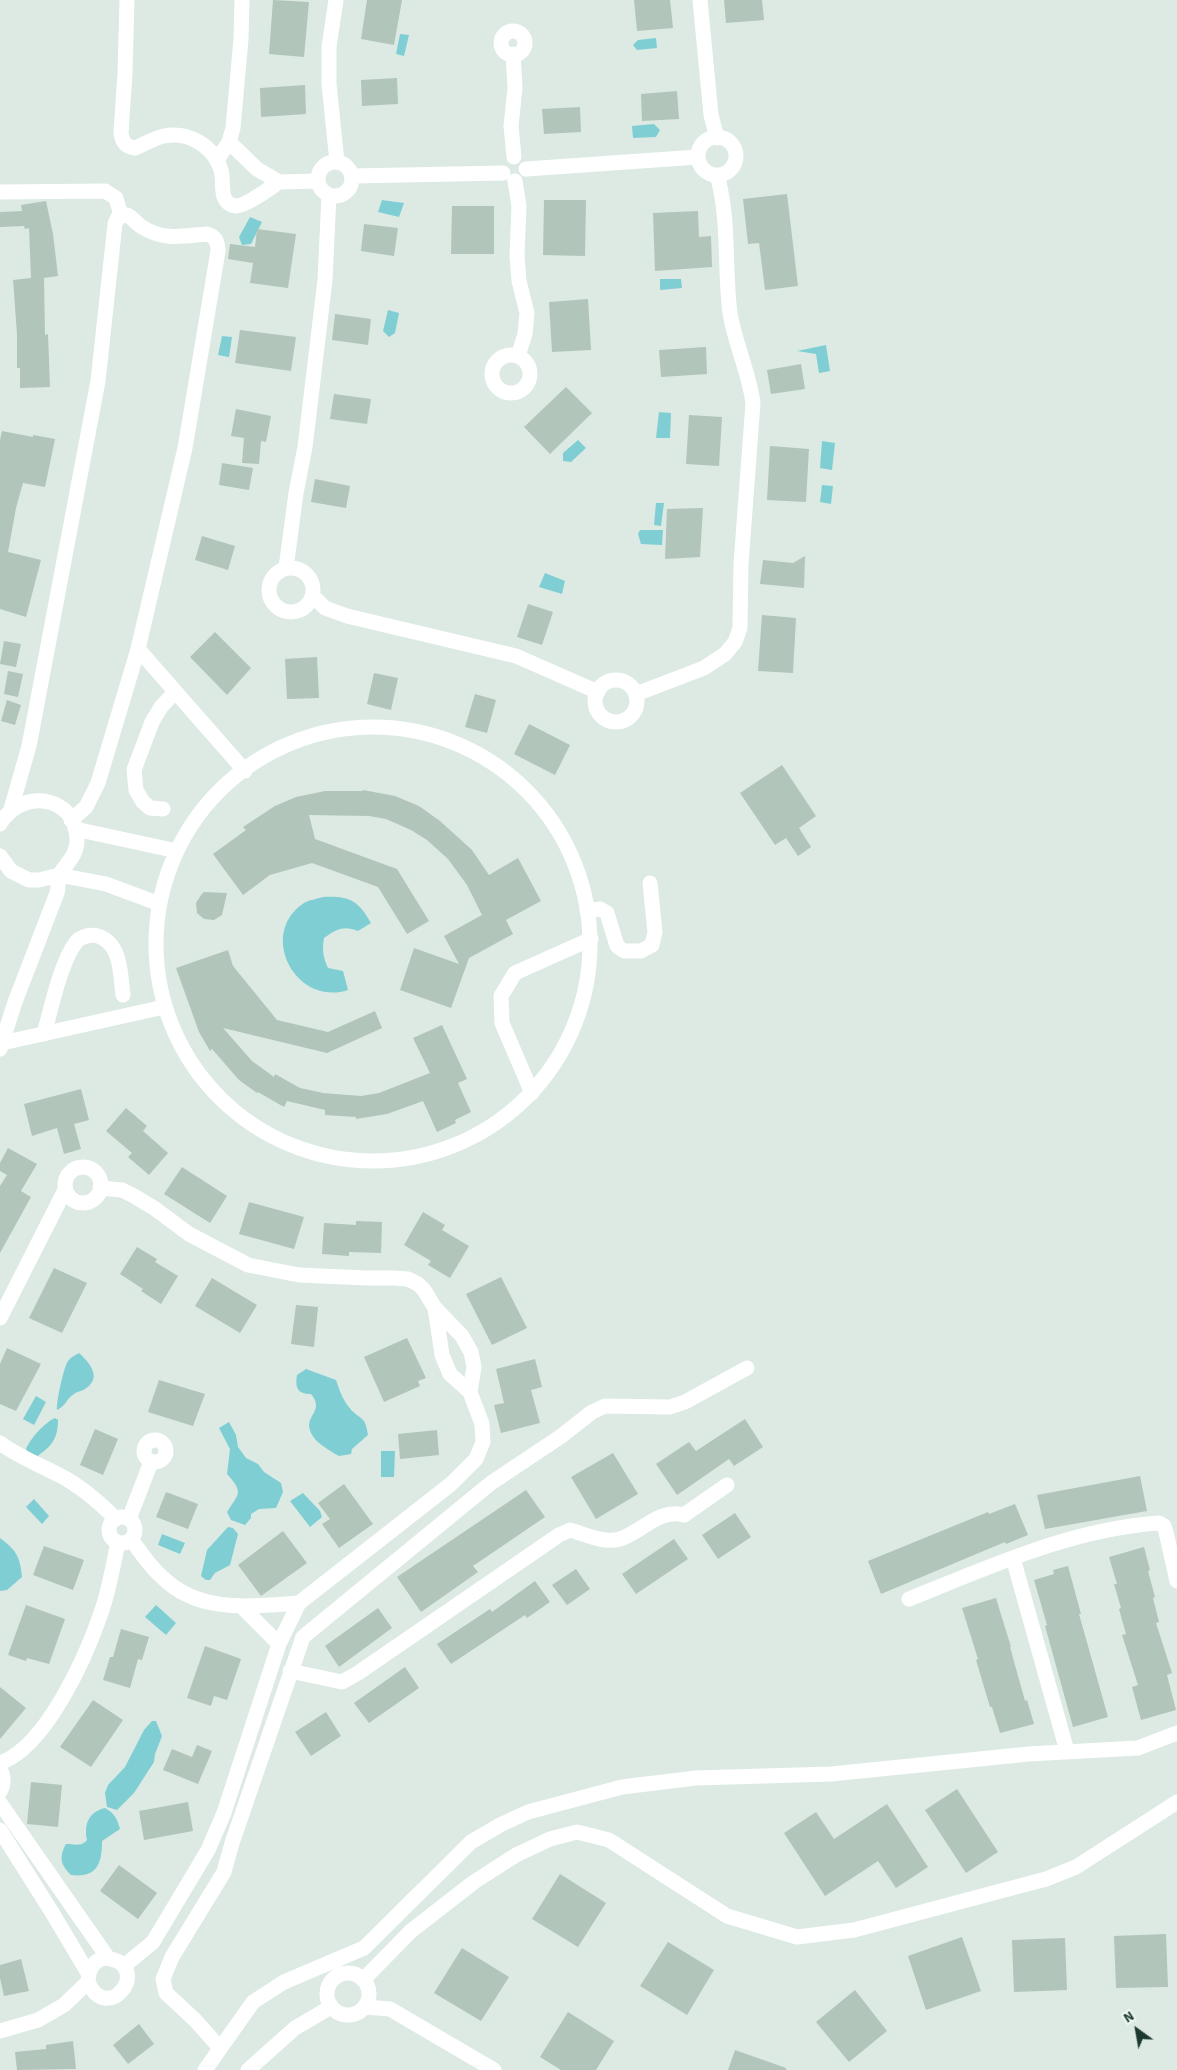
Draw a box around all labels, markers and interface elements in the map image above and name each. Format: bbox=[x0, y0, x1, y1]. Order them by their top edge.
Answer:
north arrow bbox=[1112, 2005, 1162, 2055]
text: N bbox=[1120, 2006, 1138, 2028]

